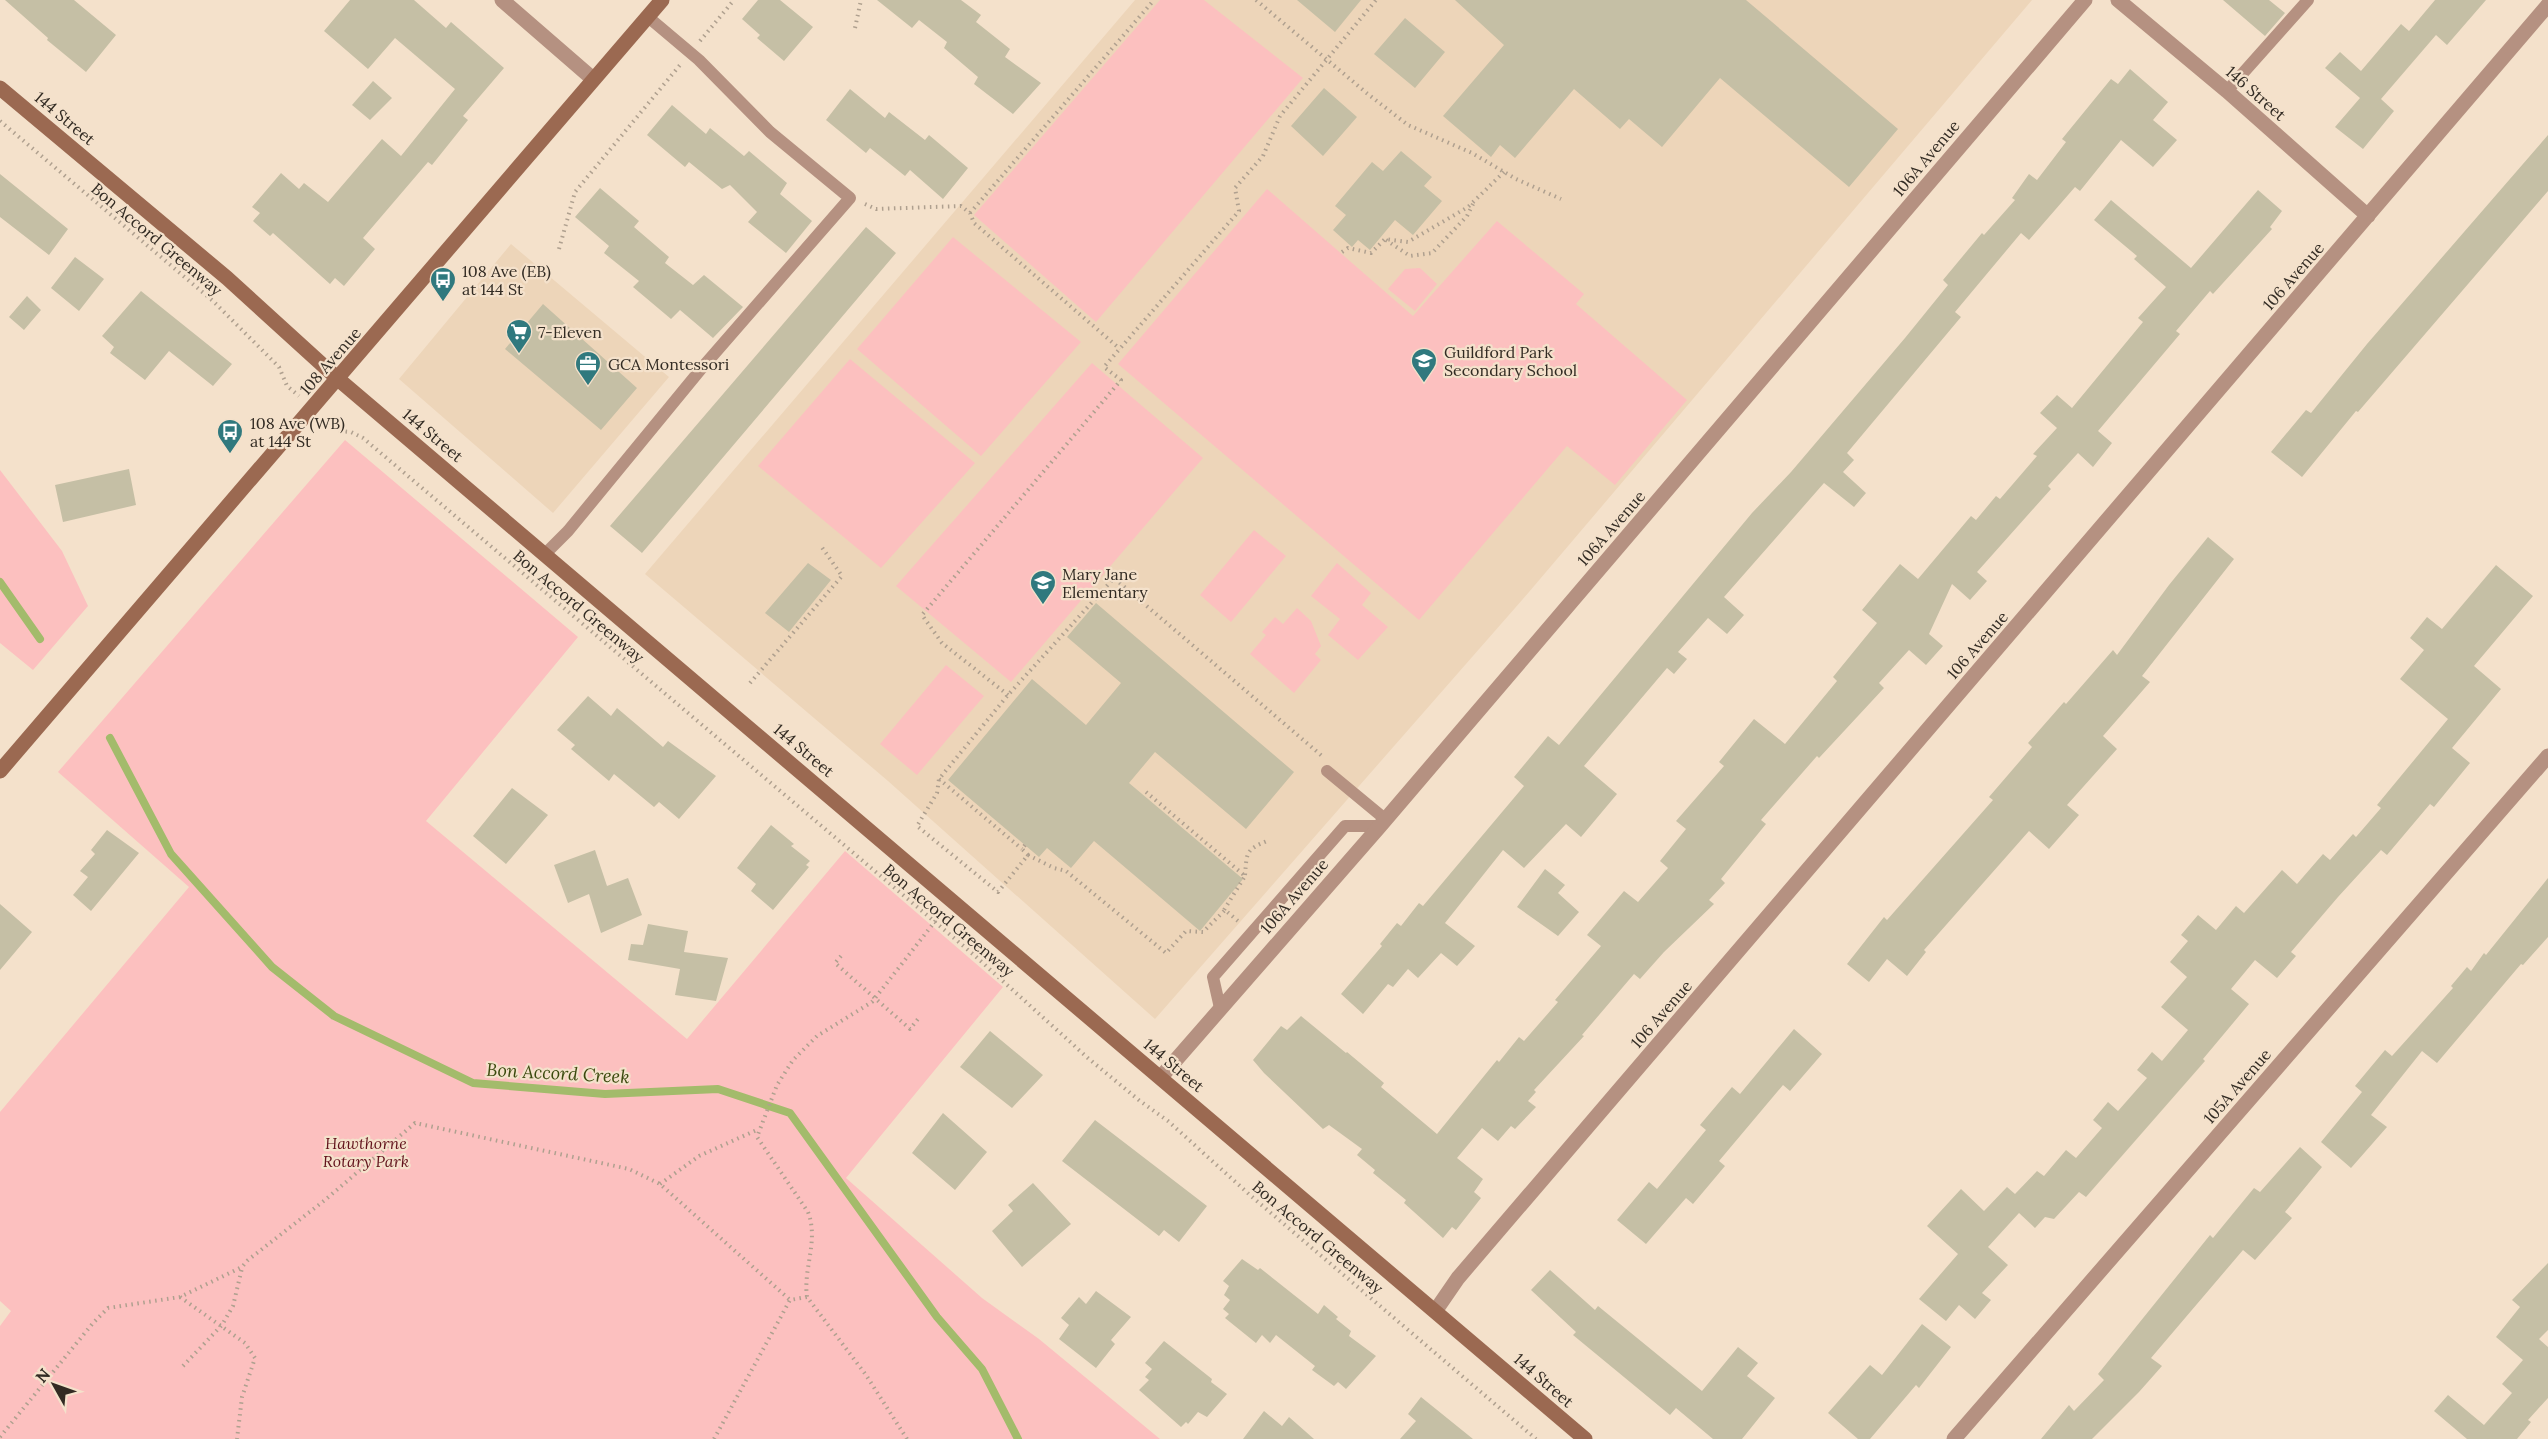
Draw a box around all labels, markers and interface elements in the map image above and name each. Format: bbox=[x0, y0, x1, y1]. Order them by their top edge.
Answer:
street label: 146 Street bbox=[2222, 61, 2291, 125]
street label: 144 Street bbox=[31, 87, 100, 150]
street label: 106A Avenue bbox=[1888, 115, 1964, 200]
street label: Bon Accord Greenway bbox=[87, 178, 227, 300]
street label: 106 Avenue bbox=[2258, 238, 2328, 314]
place label: 108 Ave (EB) at 144 St bbox=[462, 261, 551, 299]
bus stop icon: 108 Ave (EB) at 144 St bbox=[428, 265, 458, 303]
supermarket icon: 7-Eleven bbox=[504, 317, 534, 355]
place label: 7-Eleven bbox=[538, 322, 602, 342]
street label: 108 Avenue bbox=[295, 323, 365, 399]
place label: Guildford Park Secondary School bbox=[1444, 342, 1577, 380]
school or university icon: Guildford Park Secondary School bbox=[1409, 346, 1439, 384]
office icon: GCA Montessori bbox=[573, 349, 603, 387]
place label: GCA Montessori bbox=[608, 354, 729, 374]
street label: 144 Street bbox=[399, 404, 468, 467]
place label: 108 Ave (WB) at 144 St bbox=[250, 413, 345, 451]
bus stop icon: 108 Ave (WB) at 144 St bbox=[215, 417, 245, 455]
street label: 106A Avenue bbox=[1573, 486, 1649, 570]
street label: Bon Accord Greenway bbox=[509, 545, 649, 667]
place label: Mary Jane Elementary bbox=[1062, 564, 1148, 602]
school or university icon: Mary Jane Elementary bbox=[1028, 568, 1058, 606]
street label: 106 Avenue bbox=[1942, 607, 2012, 683]
street label: 144 Street bbox=[770, 719, 839, 782]
street label: 106A Avenue bbox=[1256, 854, 1332, 938]
street label: Bon Accord Greenway bbox=[879, 859, 1019, 981]
street label: 106 Avenue bbox=[1626, 976, 1696, 1052]
street label: 144 Street bbox=[1140, 1034, 1209, 1097]
street label: 105A Avenue bbox=[2199, 1044, 2275, 1128]
water label: Bon Accord Creek bbox=[486, 1058, 630, 1088]
park label: Hawthorne Rotary Park bbox=[323, 1133, 409, 1171]
street label: Bon Accord Greenway bbox=[1248, 1176, 1388, 1298]
street label: 144 Street bbox=[1510, 1349, 1579, 1412]
north arrow bbox=[24, 1355, 84, 1415]
text: N bbox=[31, 1364, 54, 1387]

